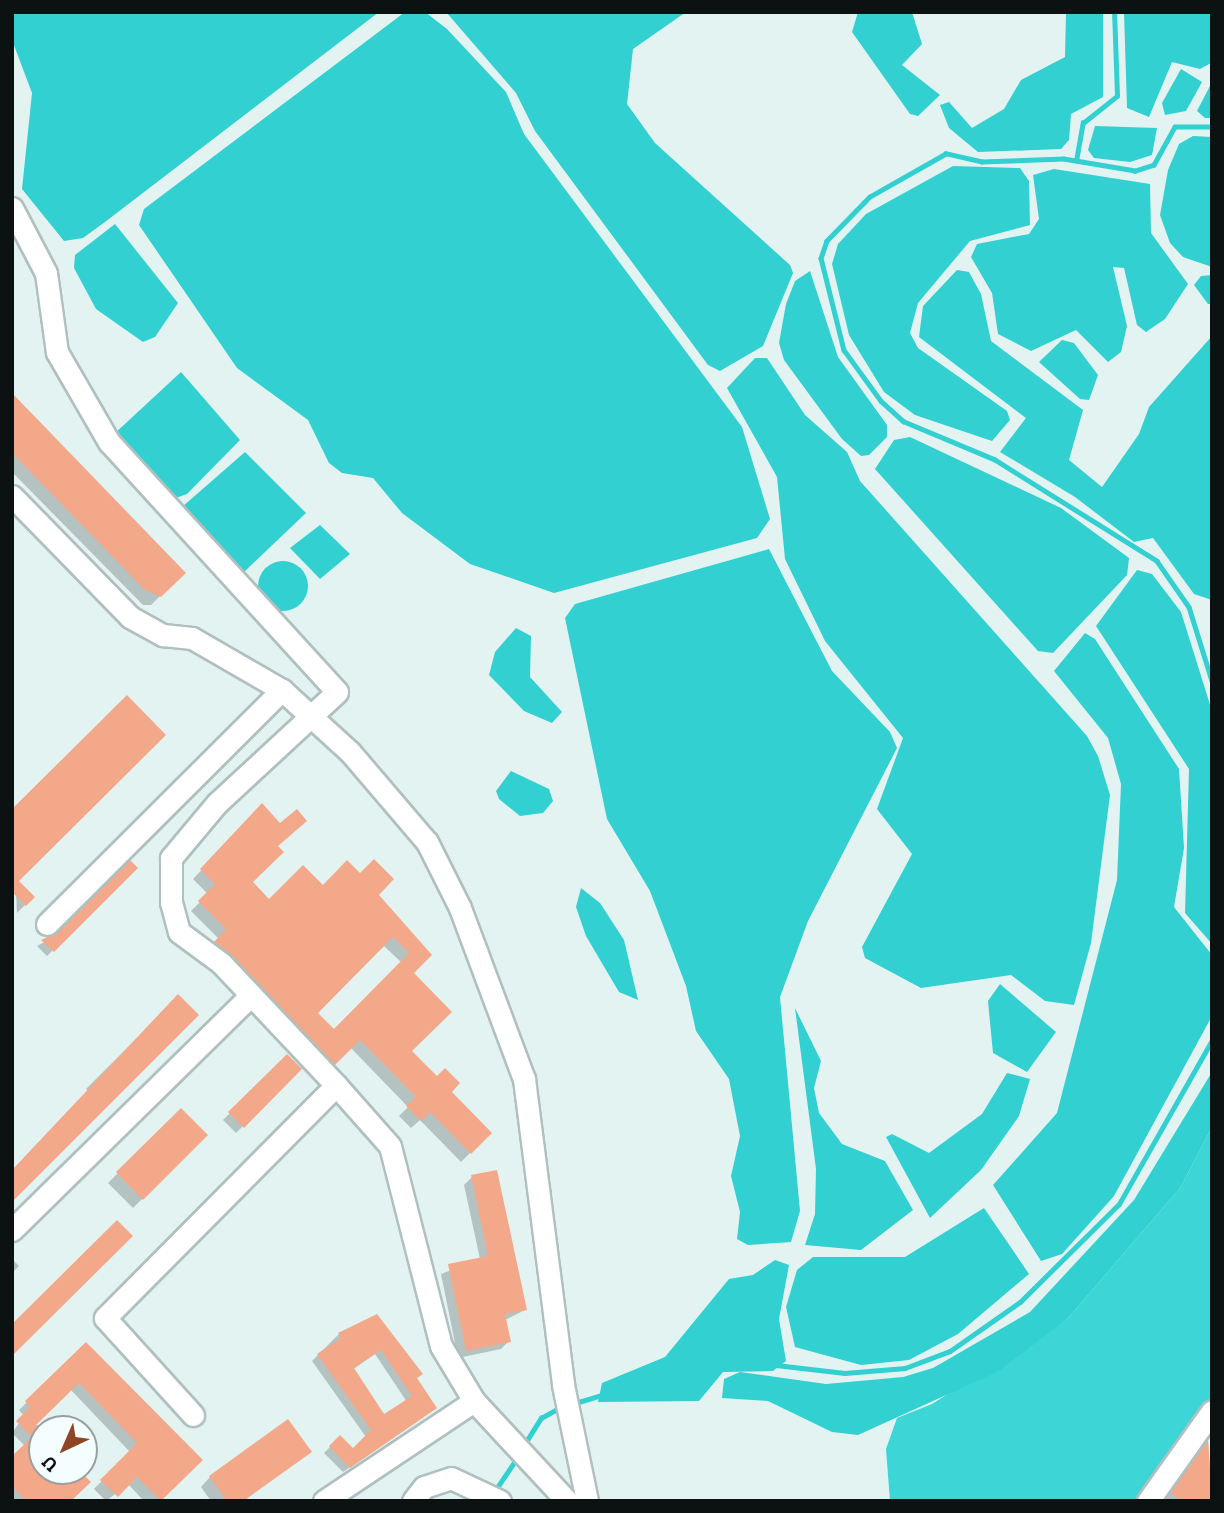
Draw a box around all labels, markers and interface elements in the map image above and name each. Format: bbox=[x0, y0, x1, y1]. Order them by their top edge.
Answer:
north arrow bbox=[28, 1415, 98, 1485]
text: U bbox=[37, 1451, 62, 1477]

